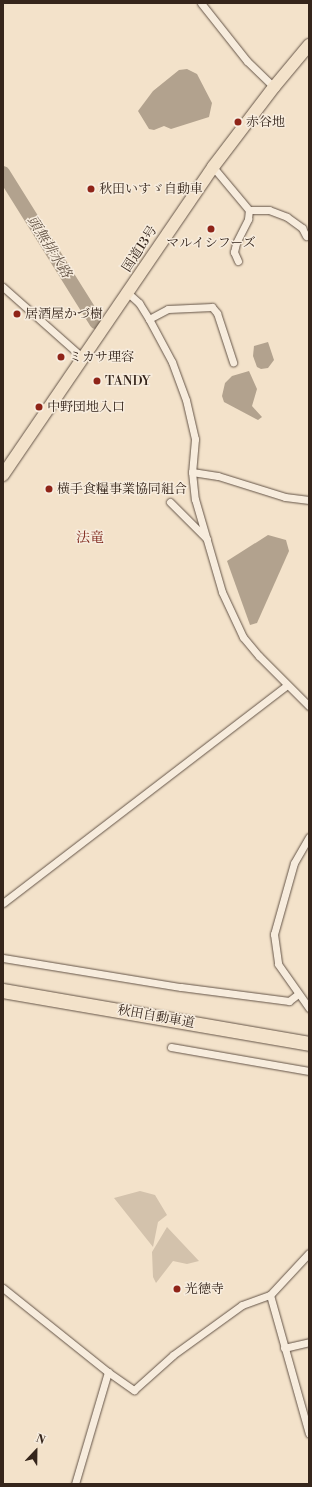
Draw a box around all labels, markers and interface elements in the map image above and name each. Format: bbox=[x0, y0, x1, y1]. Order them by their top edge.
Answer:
place label: 赤谷地 bbox=[246, 114, 285, 130]
marker: 赤谷地 bbox=[233, 117, 243, 127]
place label: 秋田いすゞ自動車 bbox=[99, 181, 203, 197]
marker: 秋田いすゞ自動車 bbox=[86, 184, 96, 194]
water label: 頭無排水路 bbox=[23, 213, 75, 281]
street label: 国道13号 bbox=[119, 223, 161, 275]
marker: マルイシフーズ bbox=[206, 224, 216, 234]
place label: マルイシフーズ bbox=[166, 235, 256, 251]
place label: 居酒屋かづ樹 bbox=[25, 306, 103, 322]
marker: 居酒屋かづ樹 bbox=[12, 309, 22, 319]
place label: ミカサ理容 bbox=[69, 349, 134, 365]
marker: ミカサ理容 bbox=[56, 352, 66, 362]
place label: TANDY bbox=[105, 373, 150, 389]
marker: TANDY bbox=[92, 376, 102, 386]
place label: 中野団地入口 bbox=[47, 399, 125, 415]
marker: 中野団地入口 bbox=[34, 402, 44, 412]
place label: 横手食糧事業協同組合 bbox=[57, 481, 187, 497]
marker: 横手食糧事業協同組合 bbox=[44, 484, 54, 494]
district label: 法竜 bbox=[76, 530, 104, 546]
street label: 秋田自動車道 bbox=[116, 1003, 196, 1031]
place label: 光徳寺 bbox=[185, 1281, 224, 1297]
marker: 光徳寺 bbox=[172, 1284, 182, 1294]
north arrow bbox=[16, 1431, 56, 1471]
text: N bbox=[34, 1432, 47, 1448]

